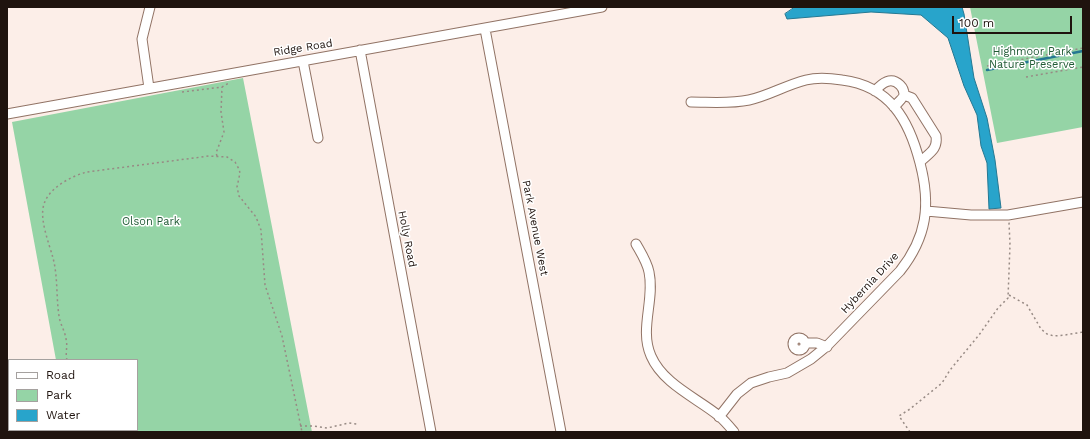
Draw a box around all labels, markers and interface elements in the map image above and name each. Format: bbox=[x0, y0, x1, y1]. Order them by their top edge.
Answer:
scale bar bbox=[954, 8, 1074, 34]
text: 100 m bbox=[959, 16, 994, 30]
street label: Ridge Road bbox=[272, 37, 334, 59]
park label: Highmoor Park Nature Preserve bbox=[989, 45, 1075, 71]
street label: Park Avenue West bbox=[519, 179, 551, 277]
street label: Holly Road bbox=[395, 210, 419, 268]
park label: Olson Park bbox=[122, 215, 180, 229]
street label: Hybernia Drive bbox=[838, 250, 902, 316]
legend bbox=[8, 359, 138, 431]
text: Road bbox=[46, 368, 75, 382]
text: Park bbox=[46, 388, 72, 402]
text: Water bbox=[46, 408, 80, 422]

